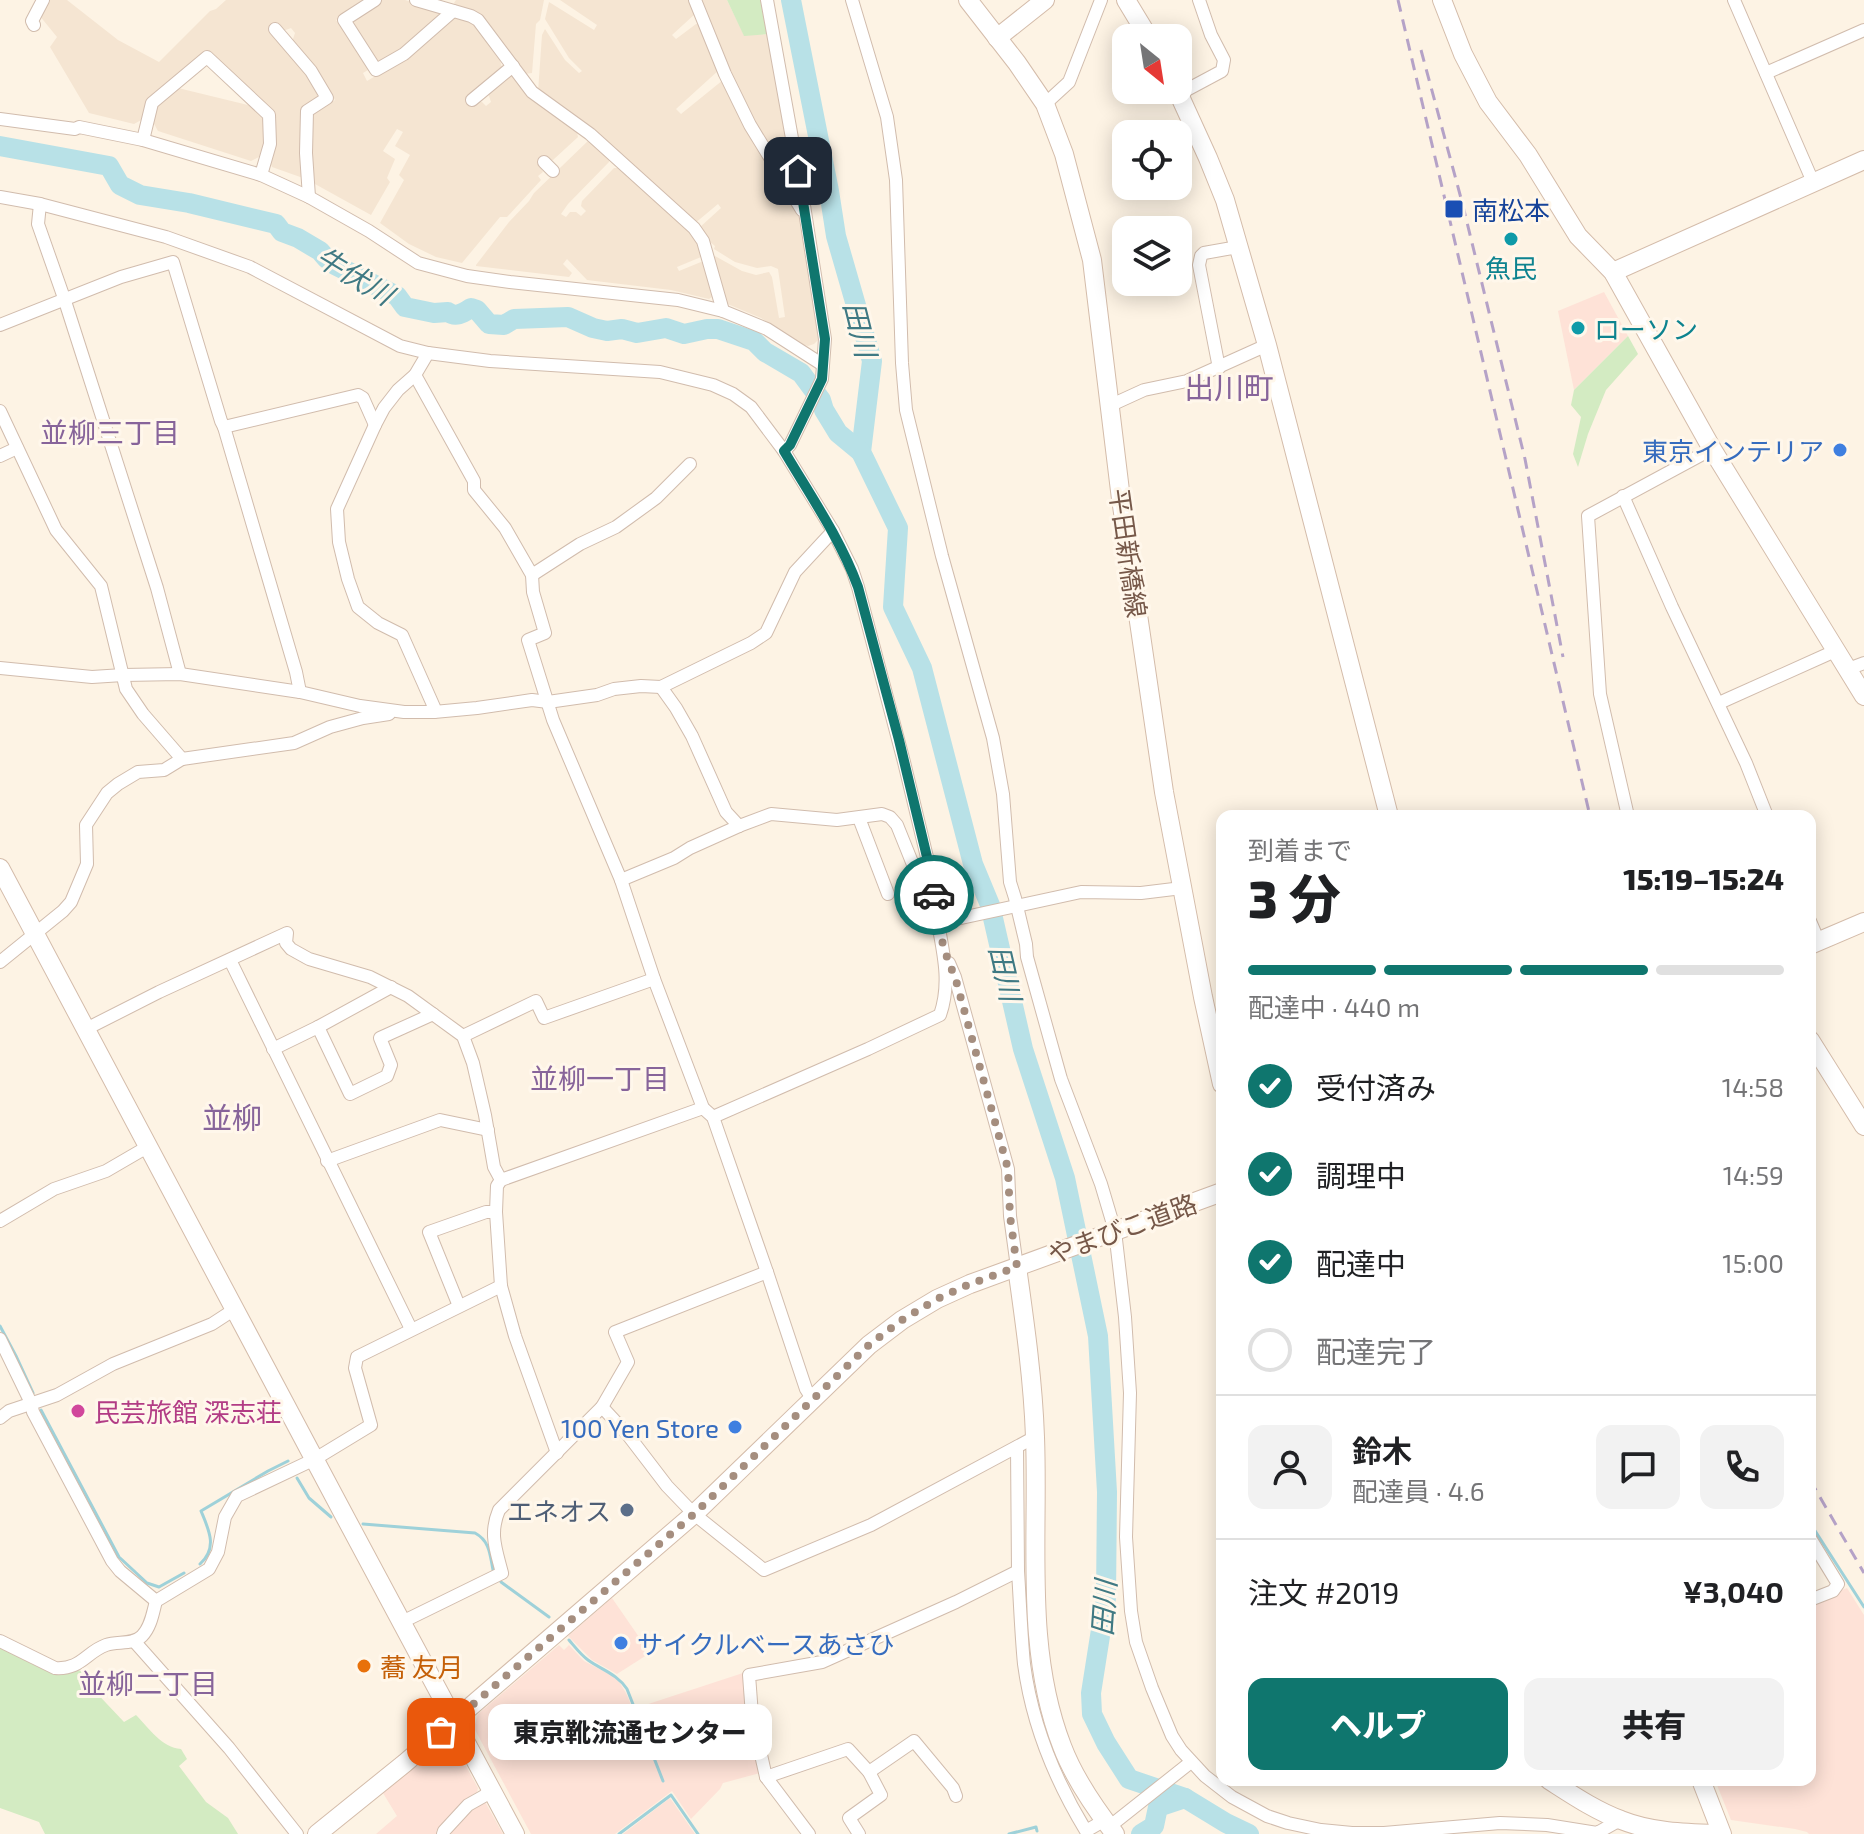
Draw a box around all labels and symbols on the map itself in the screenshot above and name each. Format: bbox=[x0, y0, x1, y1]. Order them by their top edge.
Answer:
north arrow bbox=[1112, 24, 1192, 104]
pin bbox=[764, 137, 832, 205]
place label: 南松本 bbox=[1472, 194, 1550, 225]
marker: 南松本 bbox=[1443, 198, 1465, 220]
marker: 魚民 bbox=[1502, 230, 1520, 248]
water label: 牛伏川 bbox=[310, 239, 402, 313]
place label: 魚民 bbox=[1485, 252, 1537, 283]
water label: 田川 bbox=[838, 298, 885, 363]
place label: ローソン bbox=[1594, 313, 1698, 344]
marker: ローソン bbox=[1569, 319, 1587, 337]
district label: 出川町 bbox=[1184, 369, 1274, 405]
district label: 並柳三丁目 bbox=[40, 415, 180, 449]
place label: 東京インテリア bbox=[1642, 435, 1824, 466]
marker: 東京インテリア bbox=[1831, 441, 1849, 459]
street label: 平田新橋線 bbox=[1105, 486, 1153, 620]
courier bbox=[894, 855, 974, 935]
water label: 田川 bbox=[983, 942, 1030, 1007]
district label: 並柳一丁目 bbox=[530, 1061, 670, 1095]
district label: 並柳 bbox=[202, 1099, 262, 1135]
street label: やまびこ道路 bbox=[1043, 1187, 1201, 1269]
place label: 民芸旅館 深志荘 bbox=[94, 1396, 282, 1427]
marker: 民芸旅館 深志荘 bbox=[69, 1402, 87, 1420]
place label: 100 Yen Store bbox=[561, 1412, 719, 1443]
marker: 100 Yen Store bbox=[726, 1418, 744, 1436]
place label: エネオス bbox=[507, 1495, 611, 1526]
marker: エネオス bbox=[618, 1501, 636, 1519]
water label: 田川 bbox=[1084, 1576, 1122, 1637]
place label: サイクルベースあさひ bbox=[637, 1628, 894, 1659]
marker: サイクルベースあさひ bbox=[612, 1634, 630, 1652]
place label: 蕎 友月 bbox=[380, 1651, 464, 1682]
marker: 蕎 友月 bbox=[355, 1657, 373, 1675]
district label: 並柳二丁目 bbox=[78, 1666, 218, 1700]
pin bbox=[407, 1698, 475, 1766]
callout: 東京靴流通センター bbox=[489, 1704, 773, 1760]

